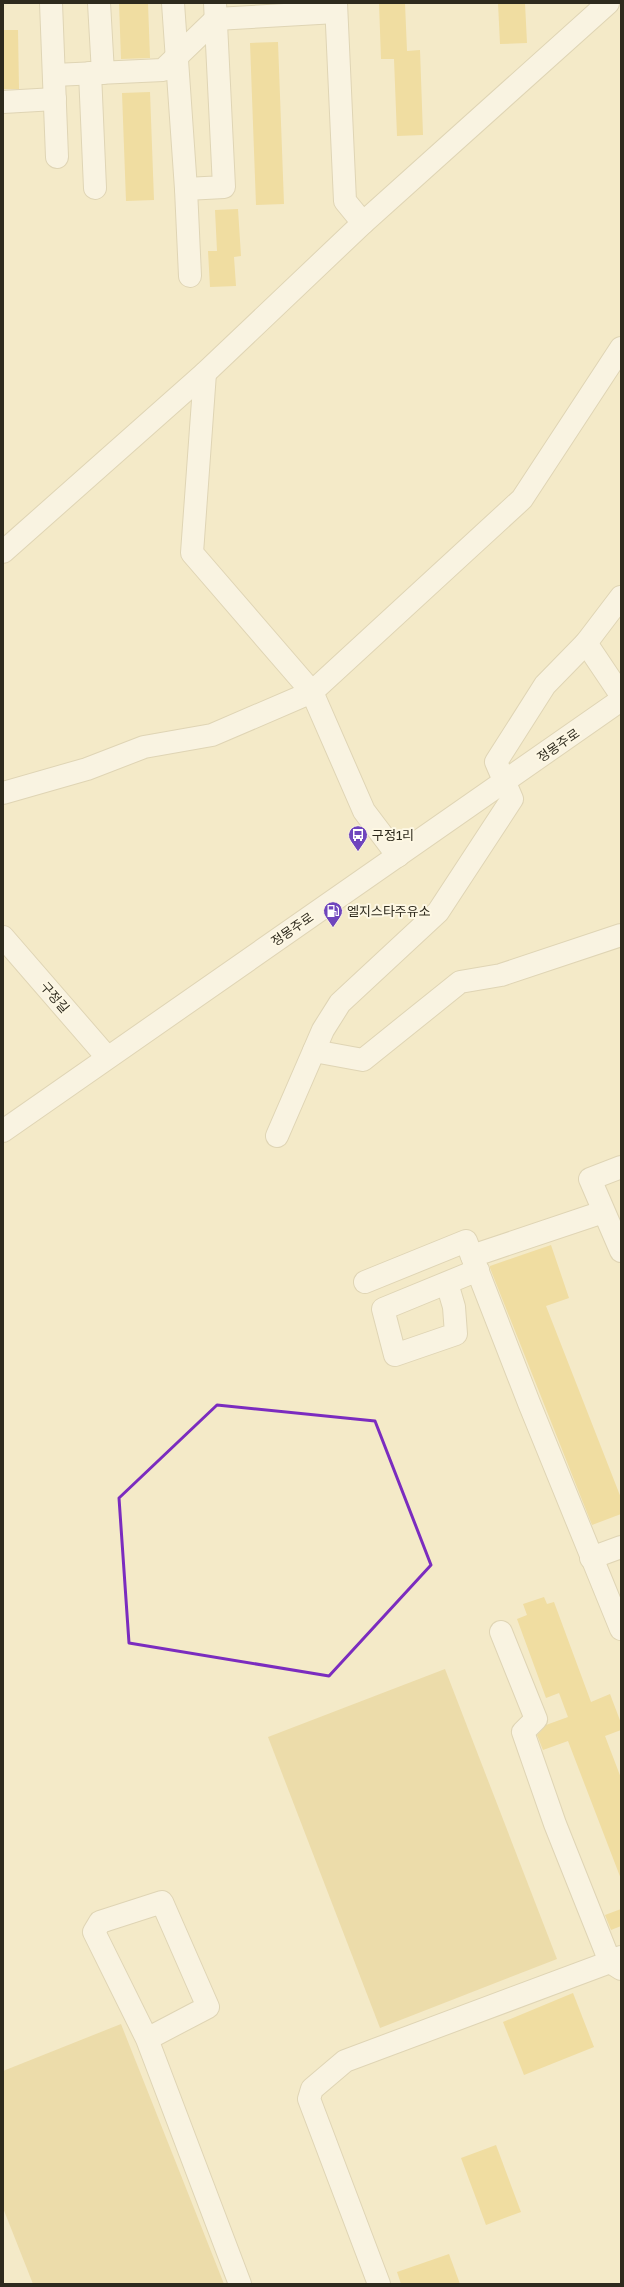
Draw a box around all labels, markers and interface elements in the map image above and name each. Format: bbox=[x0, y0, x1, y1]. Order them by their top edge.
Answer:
street label: 정몽주로 bbox=[534, 725, 582, 765]
bus stop icon: 구정1리 bbox=[347, 824, 369, 852]
place label: 구정1리 bbox=[372, 827, 414, 843]
fuel station icon: 엘지스타주유소 bbox=[322, 900, 344, 928]
place label: 엘지스타주유소 bbox=[347, 903, 431, 919]
street label: 정몽주로 bbox=[268, 909, 316, 949]
street label: 구정길 bbox=[37, 978, 73, 1016]

